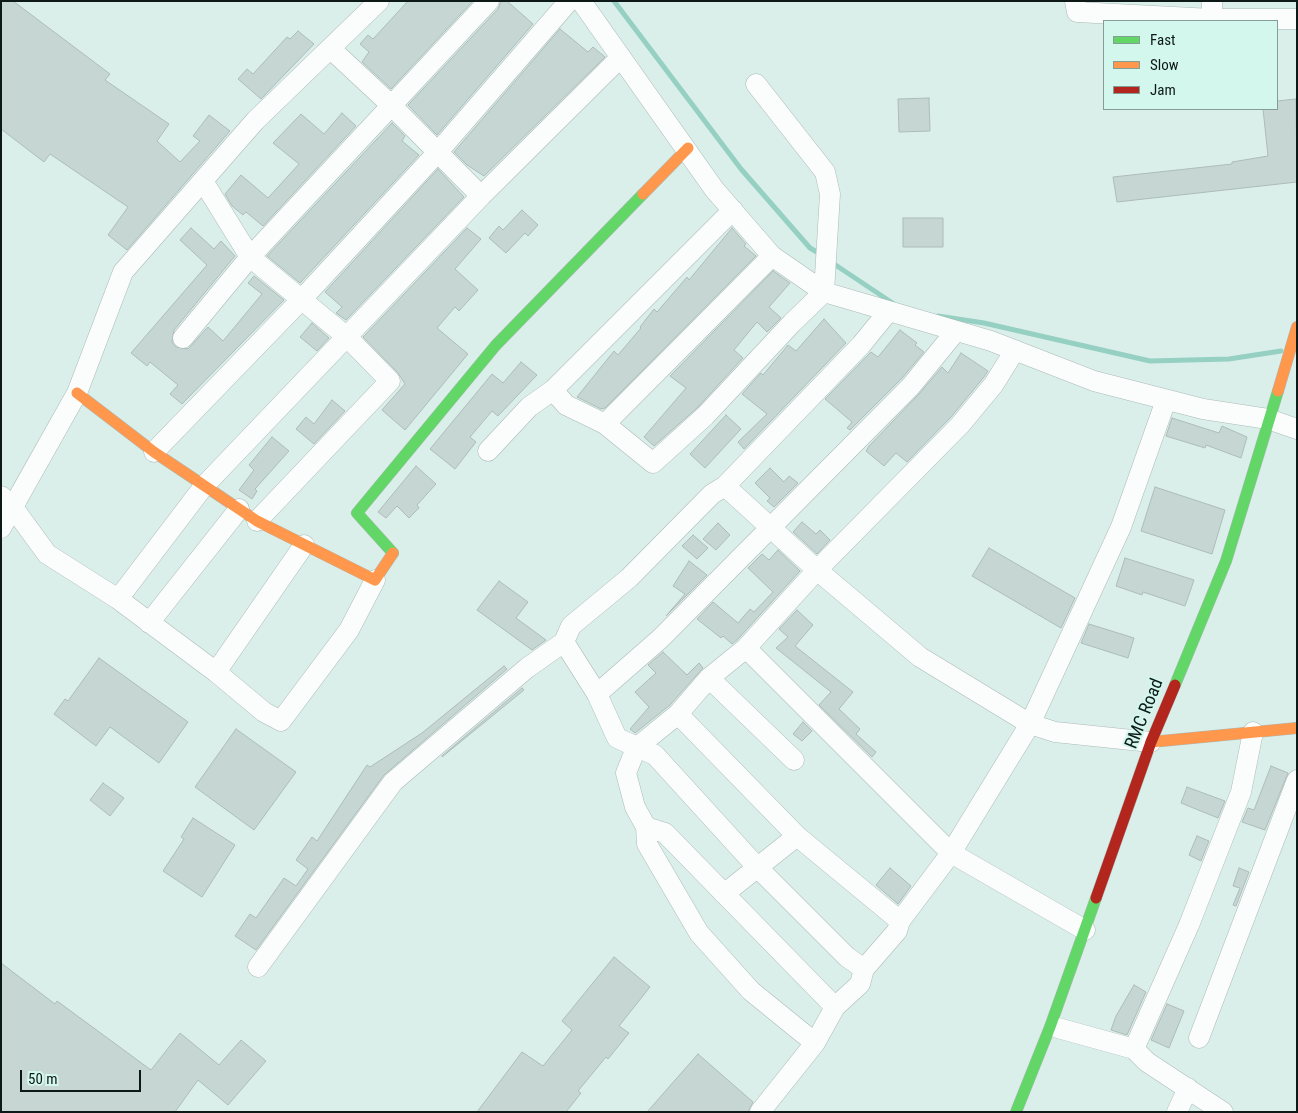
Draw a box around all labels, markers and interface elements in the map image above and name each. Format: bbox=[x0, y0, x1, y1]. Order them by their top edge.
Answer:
legend bbox=[1103, 20, 1278, 110]
text: Fast bbox=[1150, 31, 1175, 49]
text: Slow bbox=[1150, 56, 1179, 74]
text: Jam bbox=[1150, 81, 1176, 99]
street label: RMC Road bbox=[1121, 676, 1169, 752]
scale bar bbox=[22, 1060, 144, 1092]
text: 50 m bbox=[28, 1070, 58, 1088]

